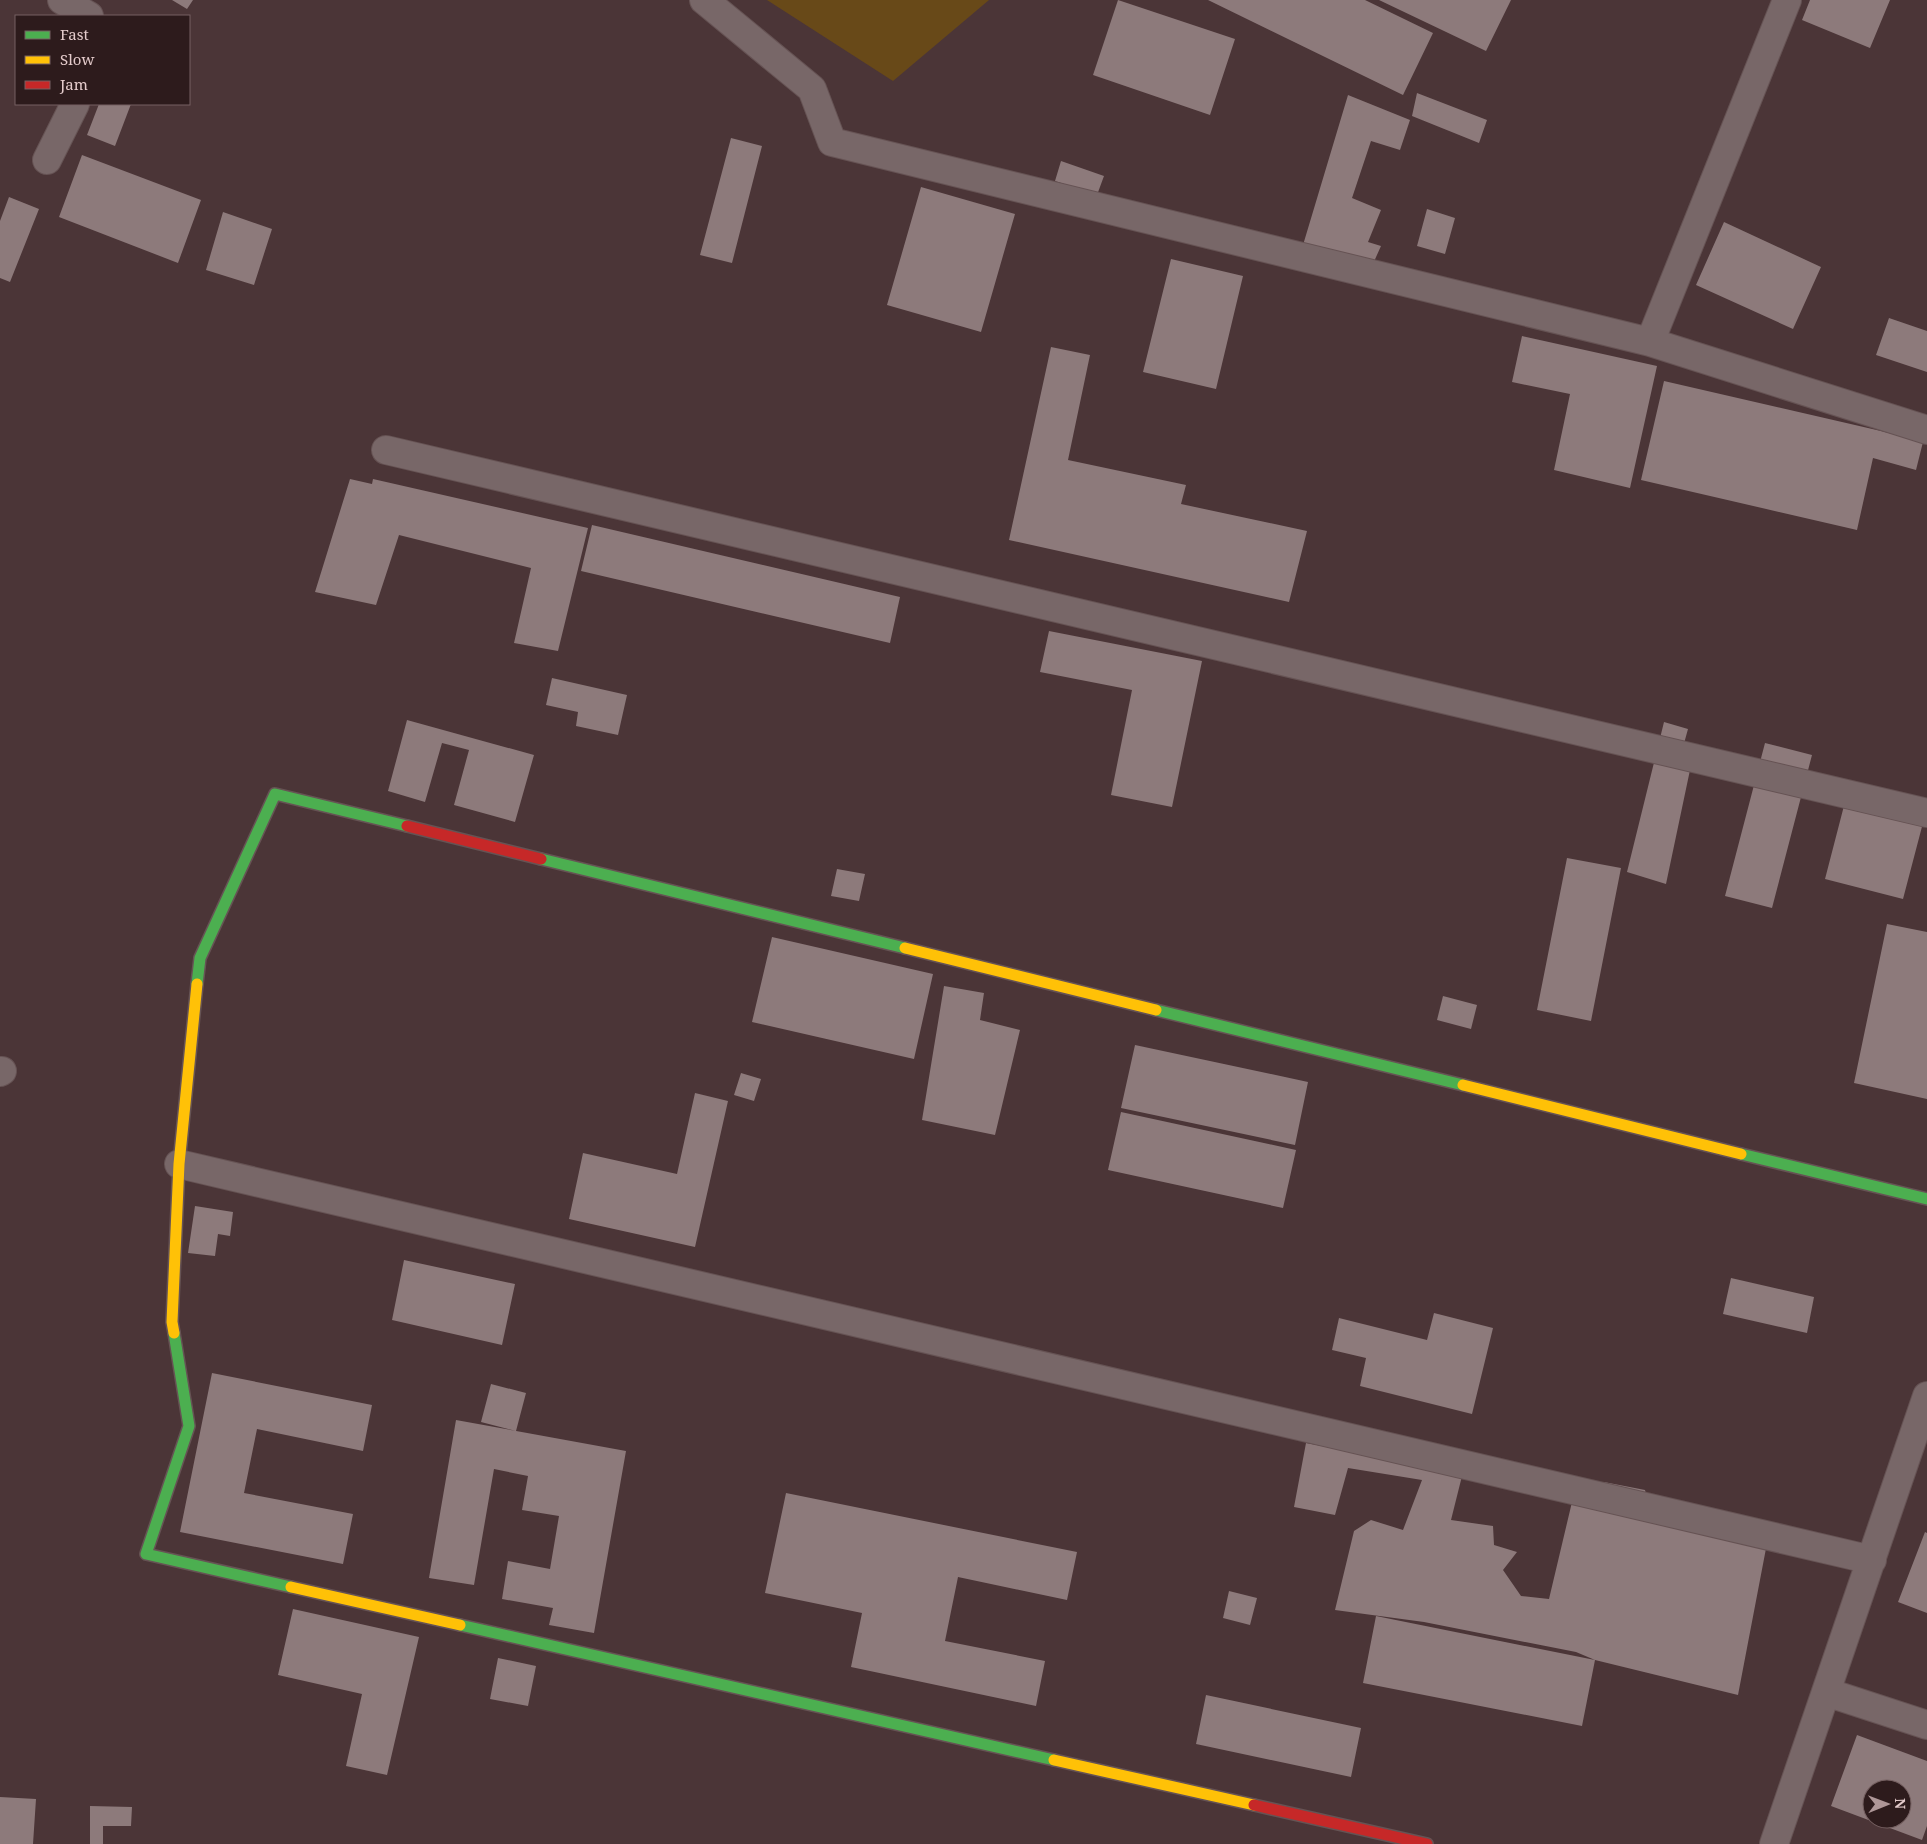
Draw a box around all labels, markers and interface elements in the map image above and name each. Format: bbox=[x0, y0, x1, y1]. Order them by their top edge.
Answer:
legend bbox=[15, 15, 190, 105]
text: Fast bbox=[60, 24, 89, 44]
text: Slow bbox=[60, 49, 94, 69]
text: Jam bbox=[59, 74, 88, 94]
north arrow bbox=[1862, 1779, 1912, 1829]
text: N bbox=[1891, 1798, 1910, 1809]

